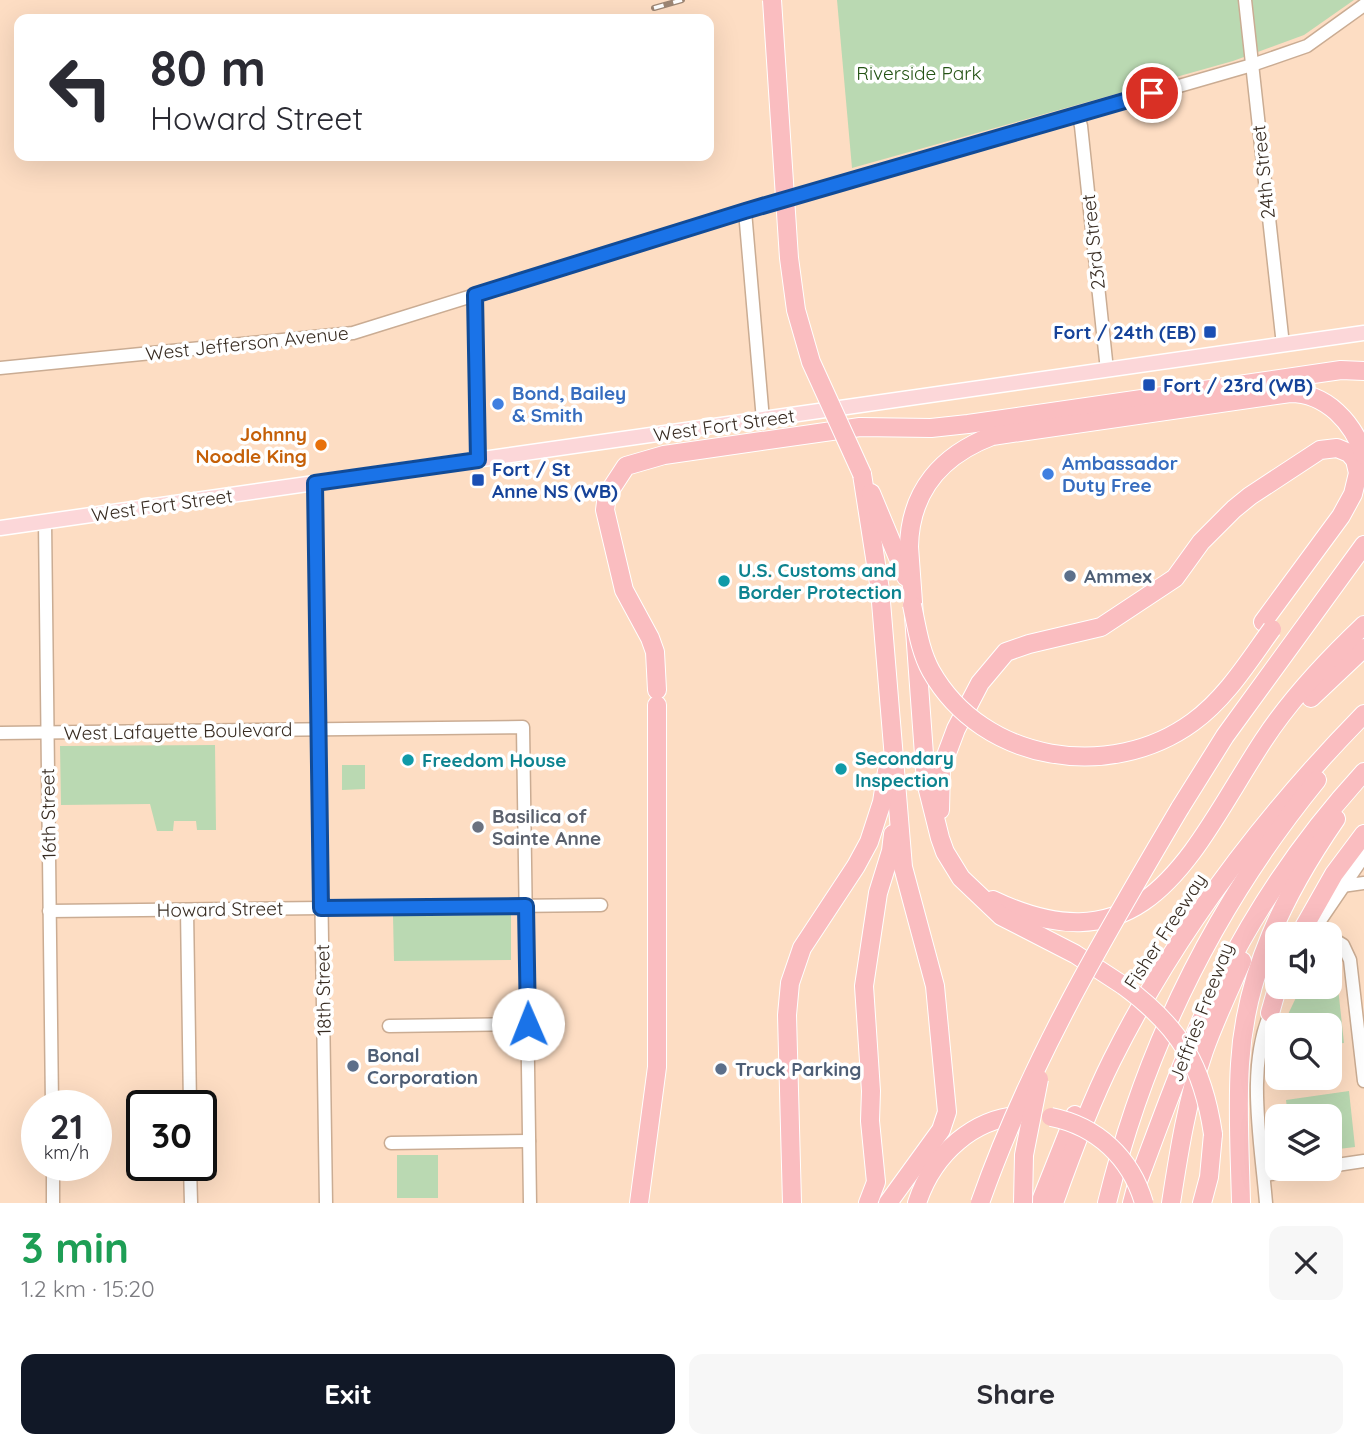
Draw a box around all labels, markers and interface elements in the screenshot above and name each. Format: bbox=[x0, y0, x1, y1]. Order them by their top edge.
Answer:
text: 80 m bbox=[150, 37, 266, 98]
icon: left bbox=[35, 42, 126, 133]
park label: Riverside Park bbox=[856, 61, 982, 85]
pin bbox=[1122, 63, 1182, 123]
icon: arrive bbox=[1133, 74, 1171, 112]
text: Howard Street bbox=[150, 98, 363, 138]
street label: 24th Street bbox=[1246, 124, 1280, 220]
street label: 23rd Street bbox=[1076, 193, 1110, 291]
street label: West Jefferson Avenue bbox=[144, 320, 350, 366]
place label: Fort / 24th (EB) bbox=[1053, 320, 1196, 344]
marker: Fort / 24th (EB) bbox=[1202, 324, 1218, 340]
place label: Fort / 23rd (WB) bbox=[1163, 373, 1313, 397]
marker: Fort / 23rd (WB) bbox=[1141, 377, 1157, 393]
place label: Bond, Bailey & Smith bbox=[512, 381, 626, 427]
marker: Bond, Bailey & Smith bbox=[490, 396, 506, 412]
street label: West Fort Street bbox=[652, 403, 796, 447]
place label: Johnny Noodle King bbox=[196, 422, 307, 468]
marker: Johnny Noodle King bbox=[313, 437, 329, 453]
place label: Ambassador Duty Free bbox=[1062, 451, 1178, 497]
place label: Fort / St Anne NS (WB) bbox=[492, 457, 618, 503]
marker: Ambassador Duty Free bbox=[1040, 466, 1056, 482]
marker: Fort / St Anne NS (WB) bbox=[470, 472, 486, 488]
street label: West Fort Street bbox=[90, 483, 234, 527]
place label: U.S. Customs and Border Protection bbox=[738, 558, 902, 604]
place label: Ammex bbox=[1084, 564, 1152, 588]
marker: Ammex bbox=[1062, 568, 1078, 584]
marker: U.S. Customs and Border Protection bbox=[716, 573, 732, 589]
street label: West Lafayette Boulevard bbox=[63, 717, 293, 745]
place label: Secondary Inspection bbox=[855, 746, 954, 792]
place label: Freedom House bbox=[422, 748, 566, 772]
marker: Freedom House bbox=[400, 752, 416, 768]
marker: Secondary Inspection bbox=[833, 761, 849, 777]
street label: 16th Street bbox=[35, 768, 61, 860]
place label: Basilica of Sainte Anne bbox=[492, 804, 601, 850]
marker: Basilica of Sainte Anne bbox=[470, 819, 486, 835]
street label: Fisher Freeway bbox=[1119, 869, 1211, 993]
street label: Howard Street bbox=[157, 896, 283, 922]
map controls bbox=[1265, 922, 1342, 1181]
button: sound bbox=[1265, 922, 1342, 999]
street label: Jeffries Freeway bbox=[1163, 939, 1239, 1085]
street label: 18th Street bbox=[310, 944, 336, 1036]
position arrow bbox=[491, 987, 565, 1061]
button: search bbox=[1265, 1013, 1342, 1090]
place label: Bonal Corporation bbox=[367, 1043, 478, 1089]
place label: Truck Parking bbox=[735, 1057, 861, 1081]
marker: Bonal Corporation bbox=[345, 1058, 361, 1074]
marker: Truck Parking bbox=[713, 1061, 729, 1077]
speed limit sign: 30 bbox=[126, 1090, 217, 1181]
text: 21 bbox=[50, 1104, 83, 1148]
button: layers bbox=[1265, 1104, 1342, 1181]
text: km/h bbox=[44, 1141, 89, 1164]
text: 3 min bbox=[21, 1221, 129, 1274]
button: close bbox=[1269, 1226, 1343, 1300]
text: 1.2 km · 15:20 bbox=[21, 1274, 155, 1303]
button: Exit bbox=[21, 1354, 675, 1434]
button: Share bbox=[689, 1354, 1343, 1434]

